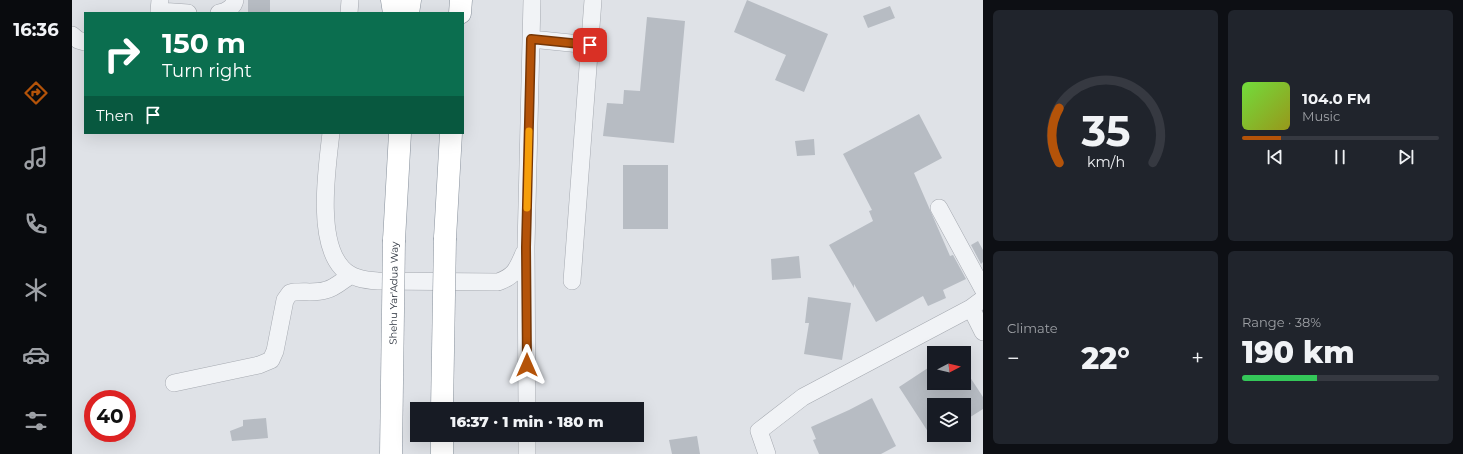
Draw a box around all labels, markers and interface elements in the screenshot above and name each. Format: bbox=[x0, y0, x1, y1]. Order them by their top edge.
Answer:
text: 16:36 bbox=[13, 19, 59, 41]
text: 150 m bbox=[162, 26, 246, 60]
icon: right bbox=[96, 28, 148, 80]
pin bbox=[573, 28, 607, 62]
icon: arrive bbox=[579, 34, 601, 56]
text: Turn right bbox=[162, 60, 252, 82]
icon: directions bbox=[22, 79, 50, 107]
text: 104.0 FM bbox=[1302, 89, 1371, 108]
icon: arrive bbox=[142, 104, 164, 126]
text: Then bbox=[96, 106, 134, 125]
text: 35 bbox=[1080, 106, 1130, 156]
text: Music bbox=[1302, 108, 1340, 124]
icon: music bbox=[22, 144, 50, 172]
icon: previous bbox=[1264, 146, 1286, 168]
icon: pause bbox=[1329, 146, 1351, 168]
icon: next bbox=[1395, 146, 1417, 168]
text: km/h bbox=[1086, 153, 1125, 171]
icon: phone bbox=[22, 210, 50, 238]
street label: Shehu Yar'Adua Way bbox=[387, 241, 401, 345]
icon: climate bbox=[22, 276, 50, 304]
text: Range · 38% bbox=[1242, 314, 1321, 330]
text: Climate bbox=[1007, 320, 1058, 336]
text: 190 km bbox=[1242, 334, 1355, 371]
text: 22° bbox=[1081, 340, 1130, 377]
icon: car bbox=[22, 341, 50, 369]
position arrow bbox=[506, 344, 548, 386]
text: − bbox=[1007, 345, 1020, 372]
text: + bbox=[1191, 345, 1204, 372]
north arrow bbox=[927, 346, 971, 390]
map controls bbox=[927, 346, 971, 442]
speed limit sign: 40 bbox=[84, 390, 136, 442]
button: layers bbox=[927, 398, 971, 442]
icon: filters bbox=[22, 407, 50, 435]
text: 16:37 · 1 min · 180 m bbox=[450, 412, 604, 431]

